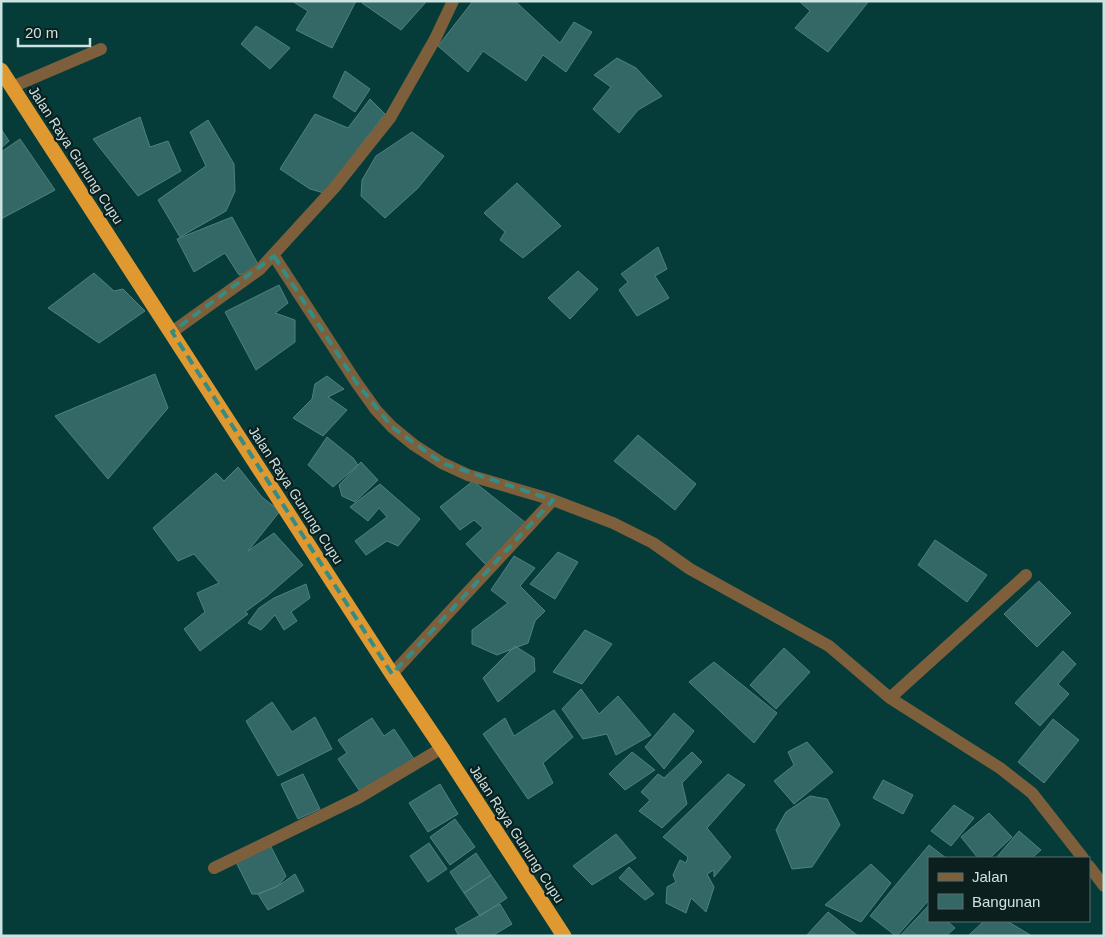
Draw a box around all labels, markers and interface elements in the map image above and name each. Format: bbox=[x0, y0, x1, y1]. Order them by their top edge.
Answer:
scale bar bbox=[18, 15, 90, 47]
text: 20 m bbox=[25, 24, 58, 41]
street label: Jalan Raya Gunung Cupu bbox=[25, 83, 127, 227]
street label: Jalan Raya Gunung Cupu bbox=[245, 423, 347, 567]
street label: Jalan Raya Gunung Cupu bbox=[466, 762, 568, 906]
legend bbox=[928, 857, 1090, 922]
text: Jalan bbox=[972, 868, 1008, 885]
text: Bangunan bbox=[972, 893, 1040, 910]

